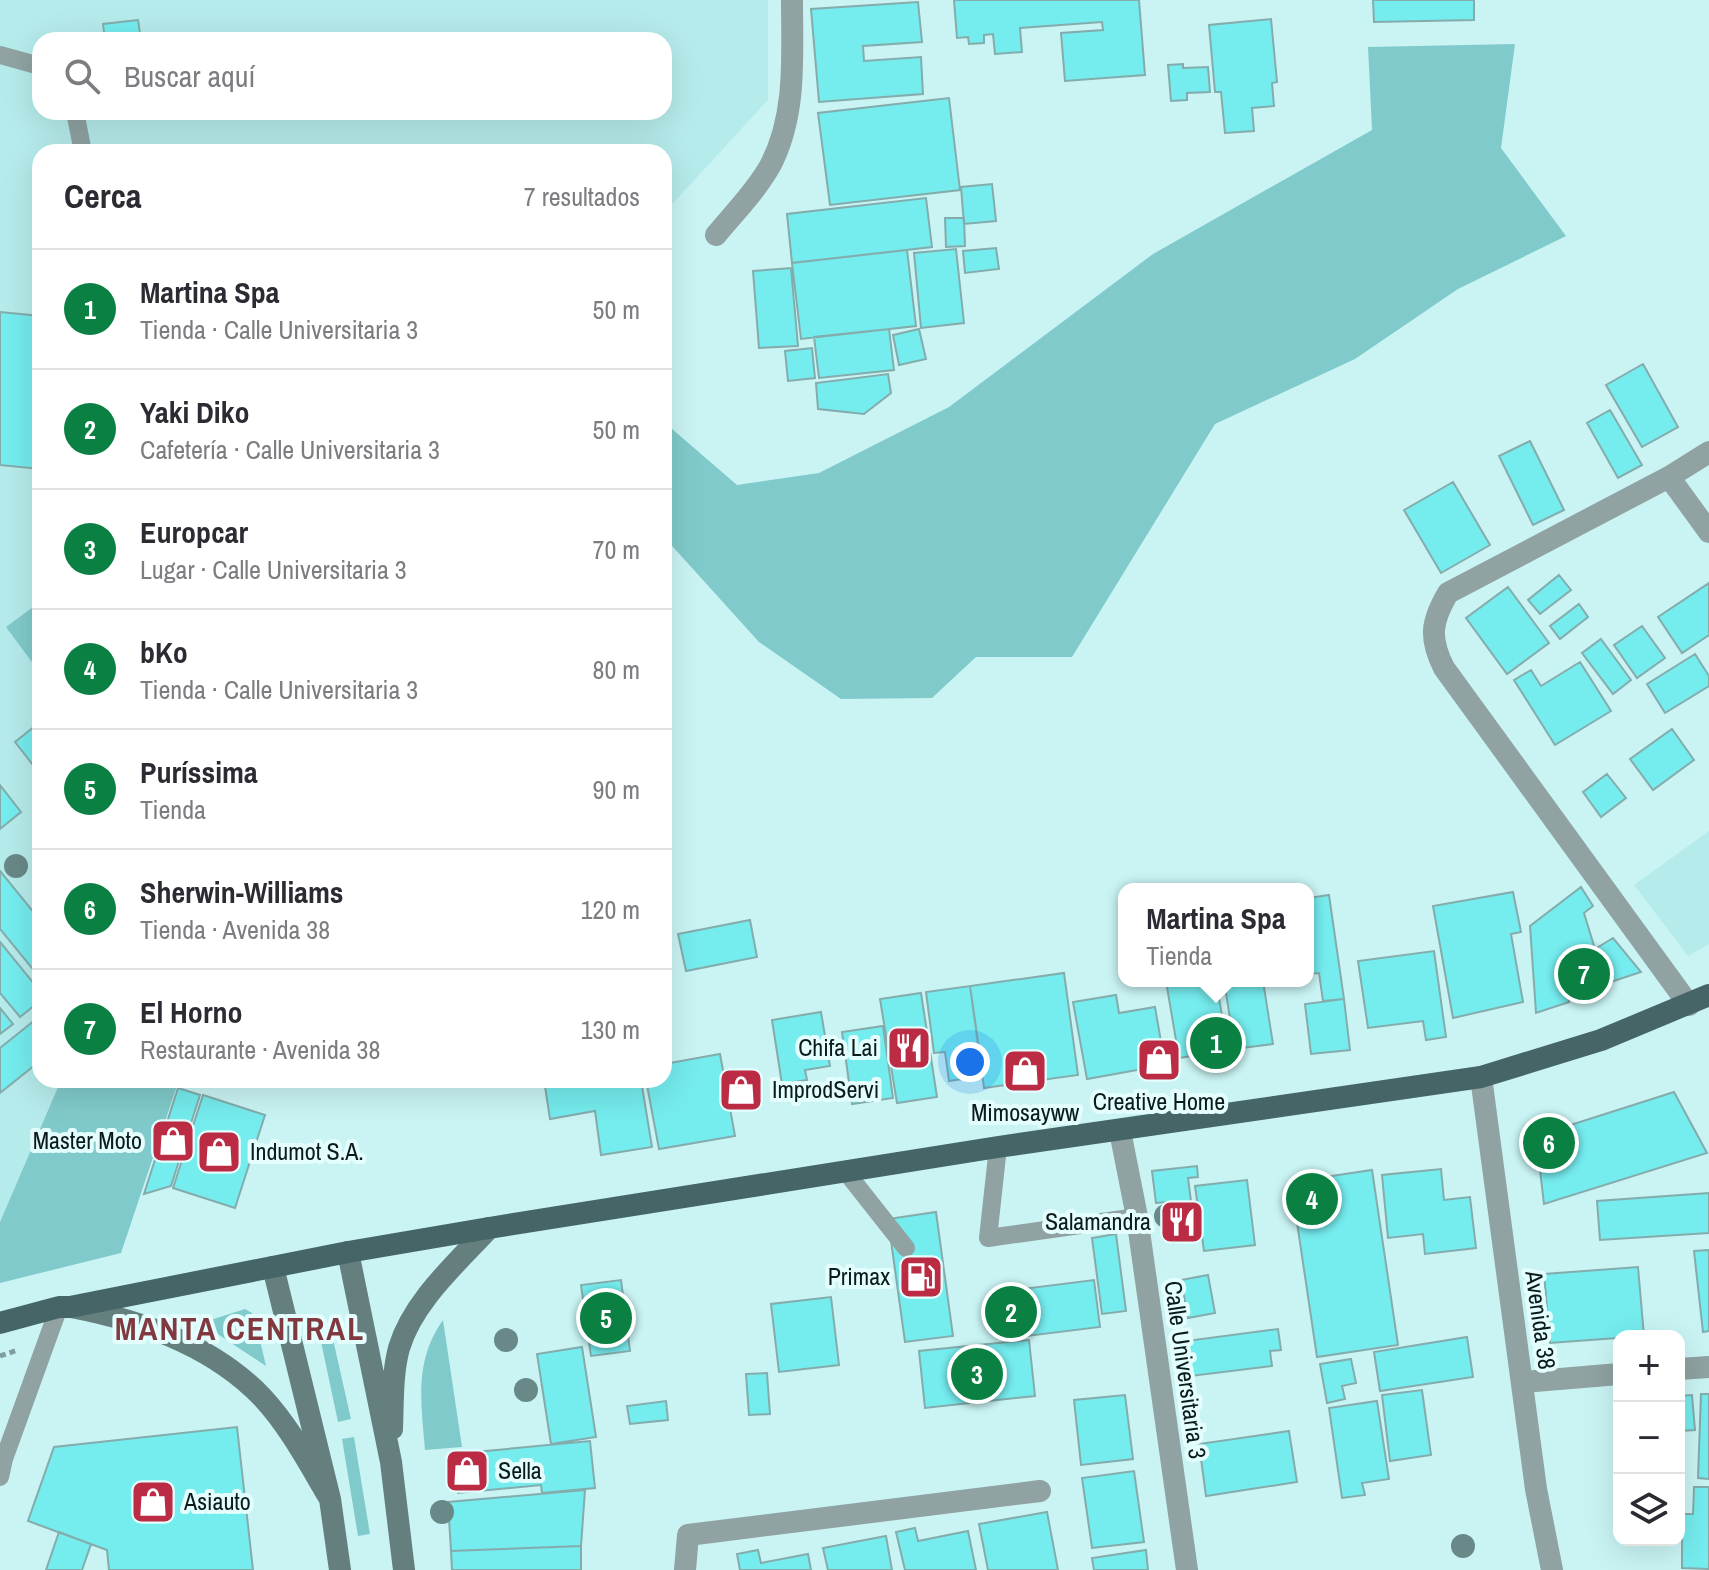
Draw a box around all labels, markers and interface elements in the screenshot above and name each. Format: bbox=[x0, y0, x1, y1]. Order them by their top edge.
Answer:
search box bbox=[32, 32, 672, 120]
icon: search bbox=[60, 54, 104, 98]
text: Buscar aquí bbox=[124, 56, 255, 96]
text: Cerca bbox=[64, 173, 142, 219]
text: 7 resultados bbox=[524, 179, 640, 214]
text: Martina Spa bbox=[140, 272, 279, 312]
text: 1 bbox=[84, 292, 96, 327]
text: 50 m bbox=[593, 292, 640, 327]
text: Tienda · Calle Universitaria 3 bbox=[140, 312, 418, 347]
text: Yaki Diko bbox=[140, 392, 249, 432]
text: 2 bbox=[84, 412, 96, 447]
text: 50 m bbox=[593, 412, 640, 447]
text: Cafetería · Calle Universitaria 3 bbox=[140, 432, 440, 467]
text: Europcar bbox=[140, 512, 248, 552]
text: 3 bbox=[84, 532, 96, 567]
text: 70 m bbox=[593, 532, 640, 567]
text: Lugar · Calle Universitaria 3 bbox=[140, 552, 407, 587]
text: bKo bbox=[140, 632, 188, 672]
text: 4 bbox=[84, 652, 96, 687]
text: 80 m bbox=[593, 652, 640, 687]
text: Tienda · Calle Universitaria 3 bbox=[140, 672, 418, 707]
text: Puríssima bbox=[140, 752, 258, 792]
text: 5 bbox=[84, 772, 96, 807]
text: 90 m bbox=[593, 772, 640, 807]
text: Tienda bbox=[140, 792, 206, 827]
text: Sherwin-Williams bbox=[140, 872, 344, 912]
popup bbox=[1118, 883, 1314, 987]
text: 6 bbox=[84, 892, 96, 927]
text: 120 m bbox=[581, 892, 640, 927]
text: Martina Spa bbox=[1146, 898, 1286, 938]
text: Tienda · Avenida 38 bbox=[140, 912, 330, 947]
text: Tienda bbox=[1146, 938, 1212, 973]
pin: 7 bbox=[1558, 944, 1610, 1004]
text: El Horno bbox=[140, 992, 243, 1032]
text: 7 bbox=[84, 1012, 96, 1047]
text: 130 m bbox=[581, 1012, 640, 1047]
pin: 1 bbox=[1190, 1013, 1242, 1073]
restaurant icon: Chifa Lai bbox=[885, 1024, 933, 1072]
place label: Chifa Lai bbox=[798, 1031, 878, 1063]
text: Restaurante · Avenida 38 bbox=[140, 1032, 380, 1067]
shop icon: Creative Home bbox=[1135, 1036, 1183, 1084]
your location bbox=[950, 1042, 990, 1082]
shop icon: Mimosayww bbox=[1001, 1047, 1049, 1095]
shop icon: ImprodServi bbox=[717, 1066, 765, 1114]
place label: ImprodServi bbox=[772, 1073, 879, 1105]
place label: Creative Home bbox=[1093, 1085, 1225, 1117]
place label: Mimosayww bbox=[971, 1096, 1080, 1128]
pin: 6 bbox=[1523, 1113, 1575, 1173]
shop icon: Master Moto bbox=[149, 1117, 197, 1165]
place label: Master Moto bbox=[33, 1124, 142, 1156]
shop icon: Indumot S.A. bbox=[195, 1128, 243, 1176]
place label: Indumot S.A. bbox=[250, 1135, 364, 1167]
pin: 4 bbox=[1286, 1169, 1338, 1229]
restaurant icon: Salamandra bbox=[1158, 1198, 1206, 1246]
place label: Salamandra bbox=[1045, 1205, 1151, 1237]
fuel station icon: Primax bbox=[897, 1253, 945, 1301]
place label: Primax bbox=[828, 1260, 890, 1292]
street label: Avenida 38 bbox=[1518, 1268, 1564, 1371]
street label: Calle Universitaria 3 bbox=[1158, 1279, 1214, 1461]
pin: 2 bbox=[985, 1282, 1037, 1342]
pin: 5 bbox=[580, 1288, 632, 1348]
district label: MANTA CENTRAL bbox=[115, 1307, 365, 1350]
map controls bbox=[1613, 1330, 1685, 1546]
button: + bbox=[1613, 1330, 1685, 1402]
pin: 3 bbox=[951, 1344, 1003, 1404]
button: − bbox=[1613, 1402, 1685, 1474]
shop icon: Sella bbox=[443, 1447, 491, 1495]
place label: Sella bbox=[498, 1454, 542, 1486]
button: layers bbox=[1613, 1474, 1685, 1546]
shop icon: Asiauto bbox=[129, 1478, 177, 1526]
place label: Asiauto bbox=[183, 1485, 251, 1517]

